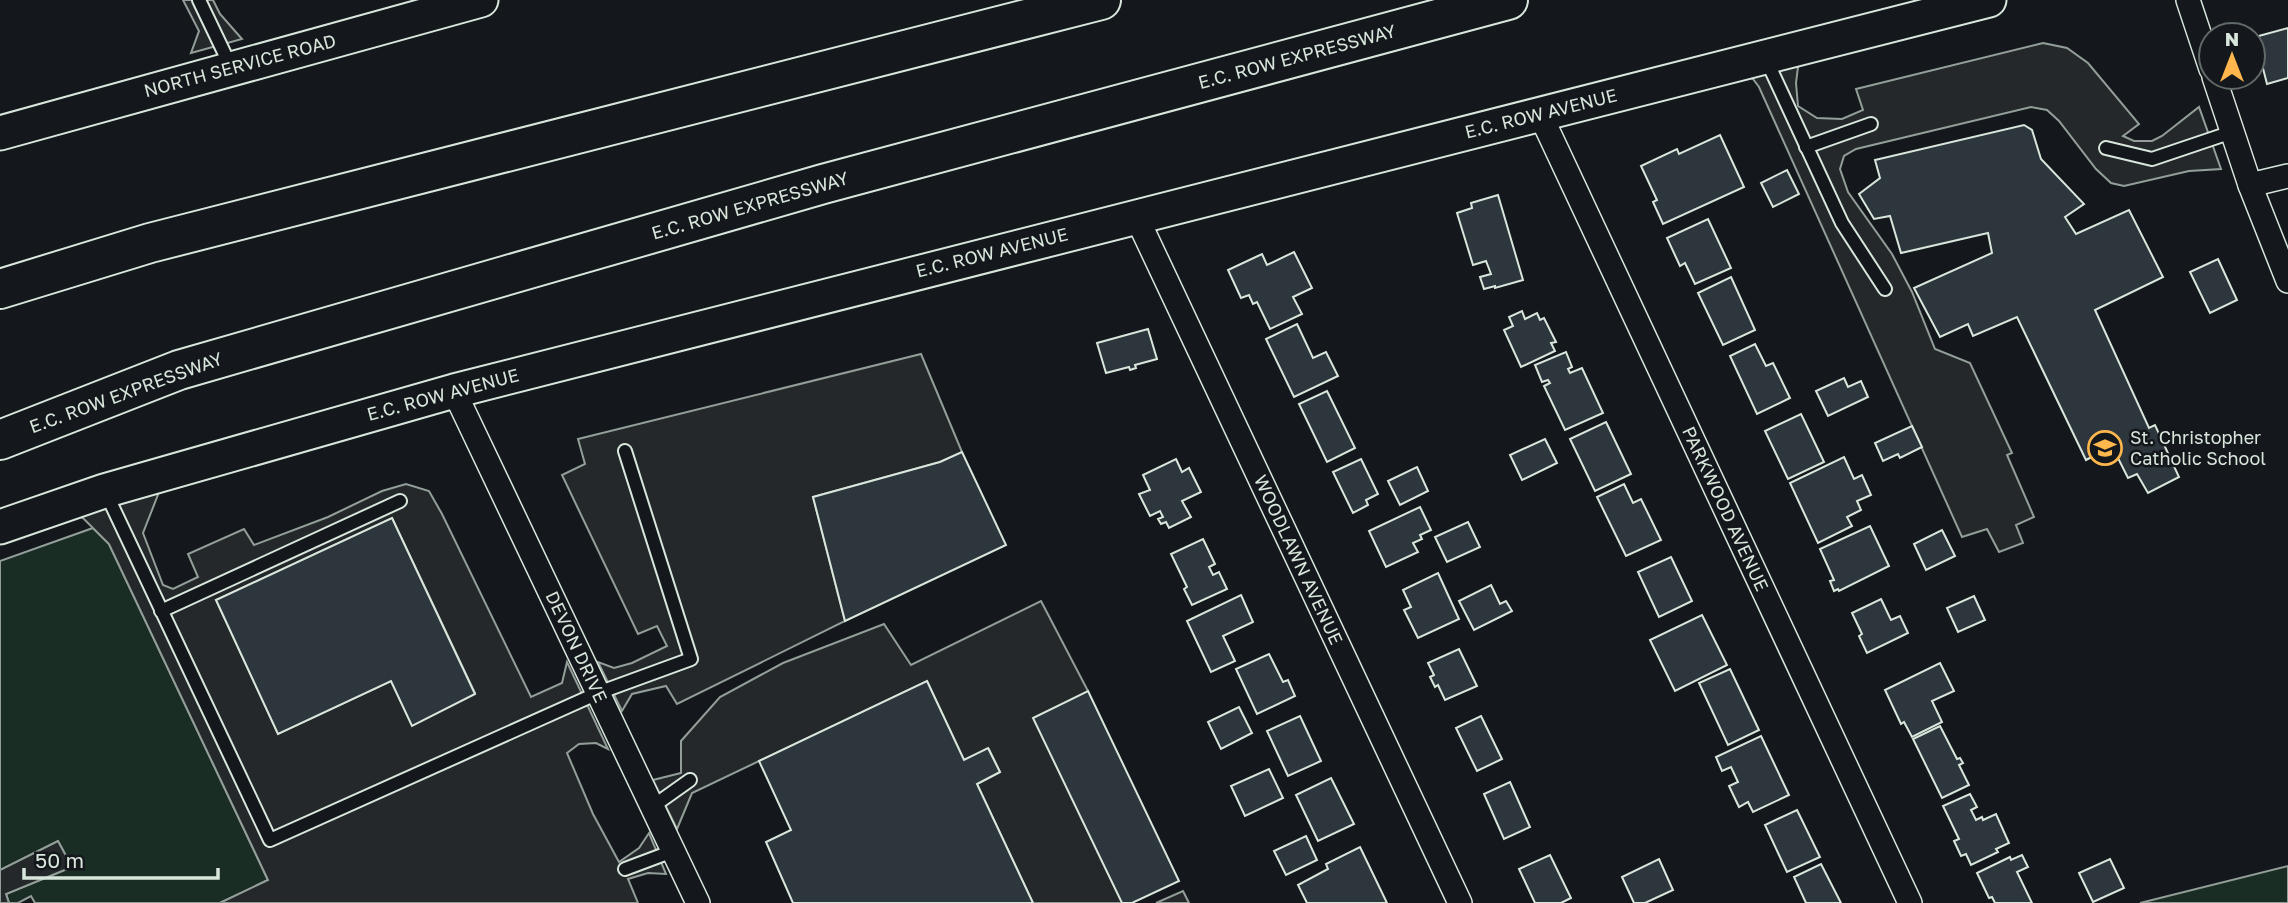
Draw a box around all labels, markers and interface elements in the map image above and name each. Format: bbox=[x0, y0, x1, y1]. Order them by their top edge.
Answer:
street label: E.C. ROW EXPRESSWAY bbox=[1196, 19, 1398, 93]
north arrow bbox=[2197, 21, 2267, 91]
text: N bbox=[2225, 27, 2239, 50]
street label: NORTH SERVICE ROAD bbox=[141, 29, 338, 101]
street label: E.C. ROW AVENUE bbox=[1462, 83, 1619, 143]
street label: E.C. ROW EXPRESSWAY bbox=[649, 166, 851, 244]
street label: E.C. ROW AVENUE bbox=[913, 222, 1070, 282]
street label: E.C. ROW EXPRESSWAY bbox=[26, 347, 226, 437]
street label: E.C. ROW AVENUE bbox=[364, 363, 521, 425]
street label: PARKWOOD AVENUE bbox=[1678, 423, 1774, 595]
place label: St. Christopher Catholic School bbox=[2130, 426, 2266, 469]
school or university icon: St. Christopher Catholic School bbox=[2086, 429, 2124, 467]
street label: WOODLAWN AVENUE bbox=[1250, 471, 1348, 648]
street label: DEVON DRIVE bbox=[541, 587, 612, 706]
scale bar bbox=[24, 836, 219, 880]
text: 50 m bbox=[35, 847, 84, 873]

